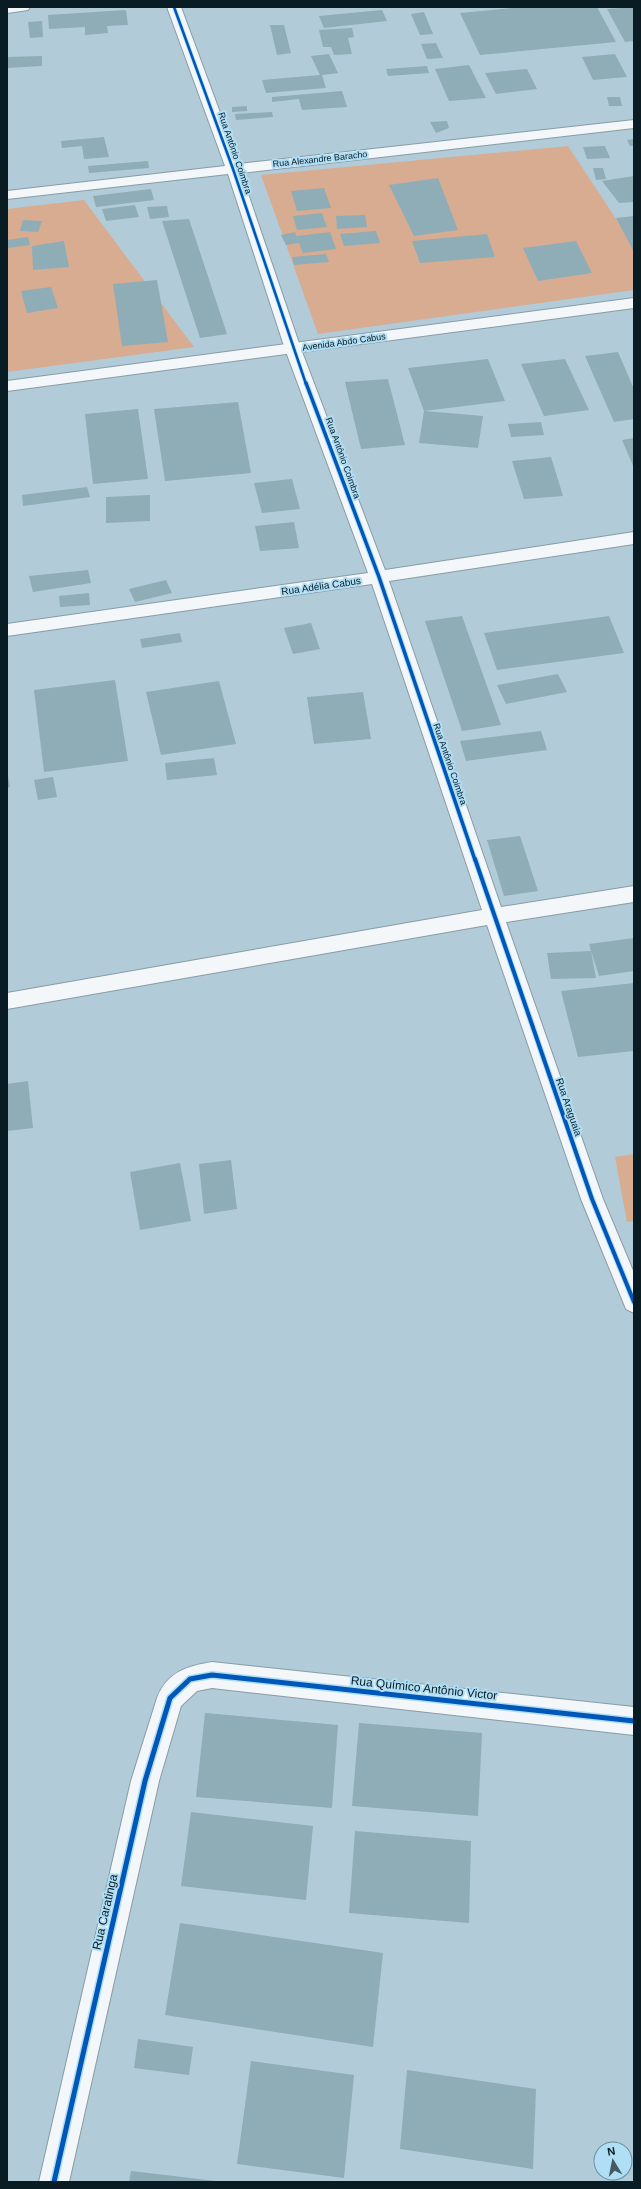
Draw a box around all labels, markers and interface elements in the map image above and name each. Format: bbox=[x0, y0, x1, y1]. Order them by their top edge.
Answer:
street label: Rua Antônio Coimbra bbox=[216, 111, 254, 195]
street label: Rua Alexandre Baracho bbox=[272, 149, 368, 169]
street label: Avenida Abdo Cabus bbox=[302, 331, 387, 353]
street label: Rua Antônio Coimbra bbox=[324, 416, 362, 500]
street label: Rua Adélia Cabus bbox=[281, 575, 361, 597]
street label: Rua Antônio Coimbra bbox=[431, 722, 469, 806]
street label: Rua Araguaia bbox=[554, 1077, 584, 1138]
street label: Rua Químico Antônio Victor bbox=[350, 1673, 498, 1703]
street label: Rua Caratinga bbox=[89, 1872, 121, 1951]
north arrow bbox=[593, 2141, 633, 2181]
text: N bbox=[606, 2145, 616, 2158]

